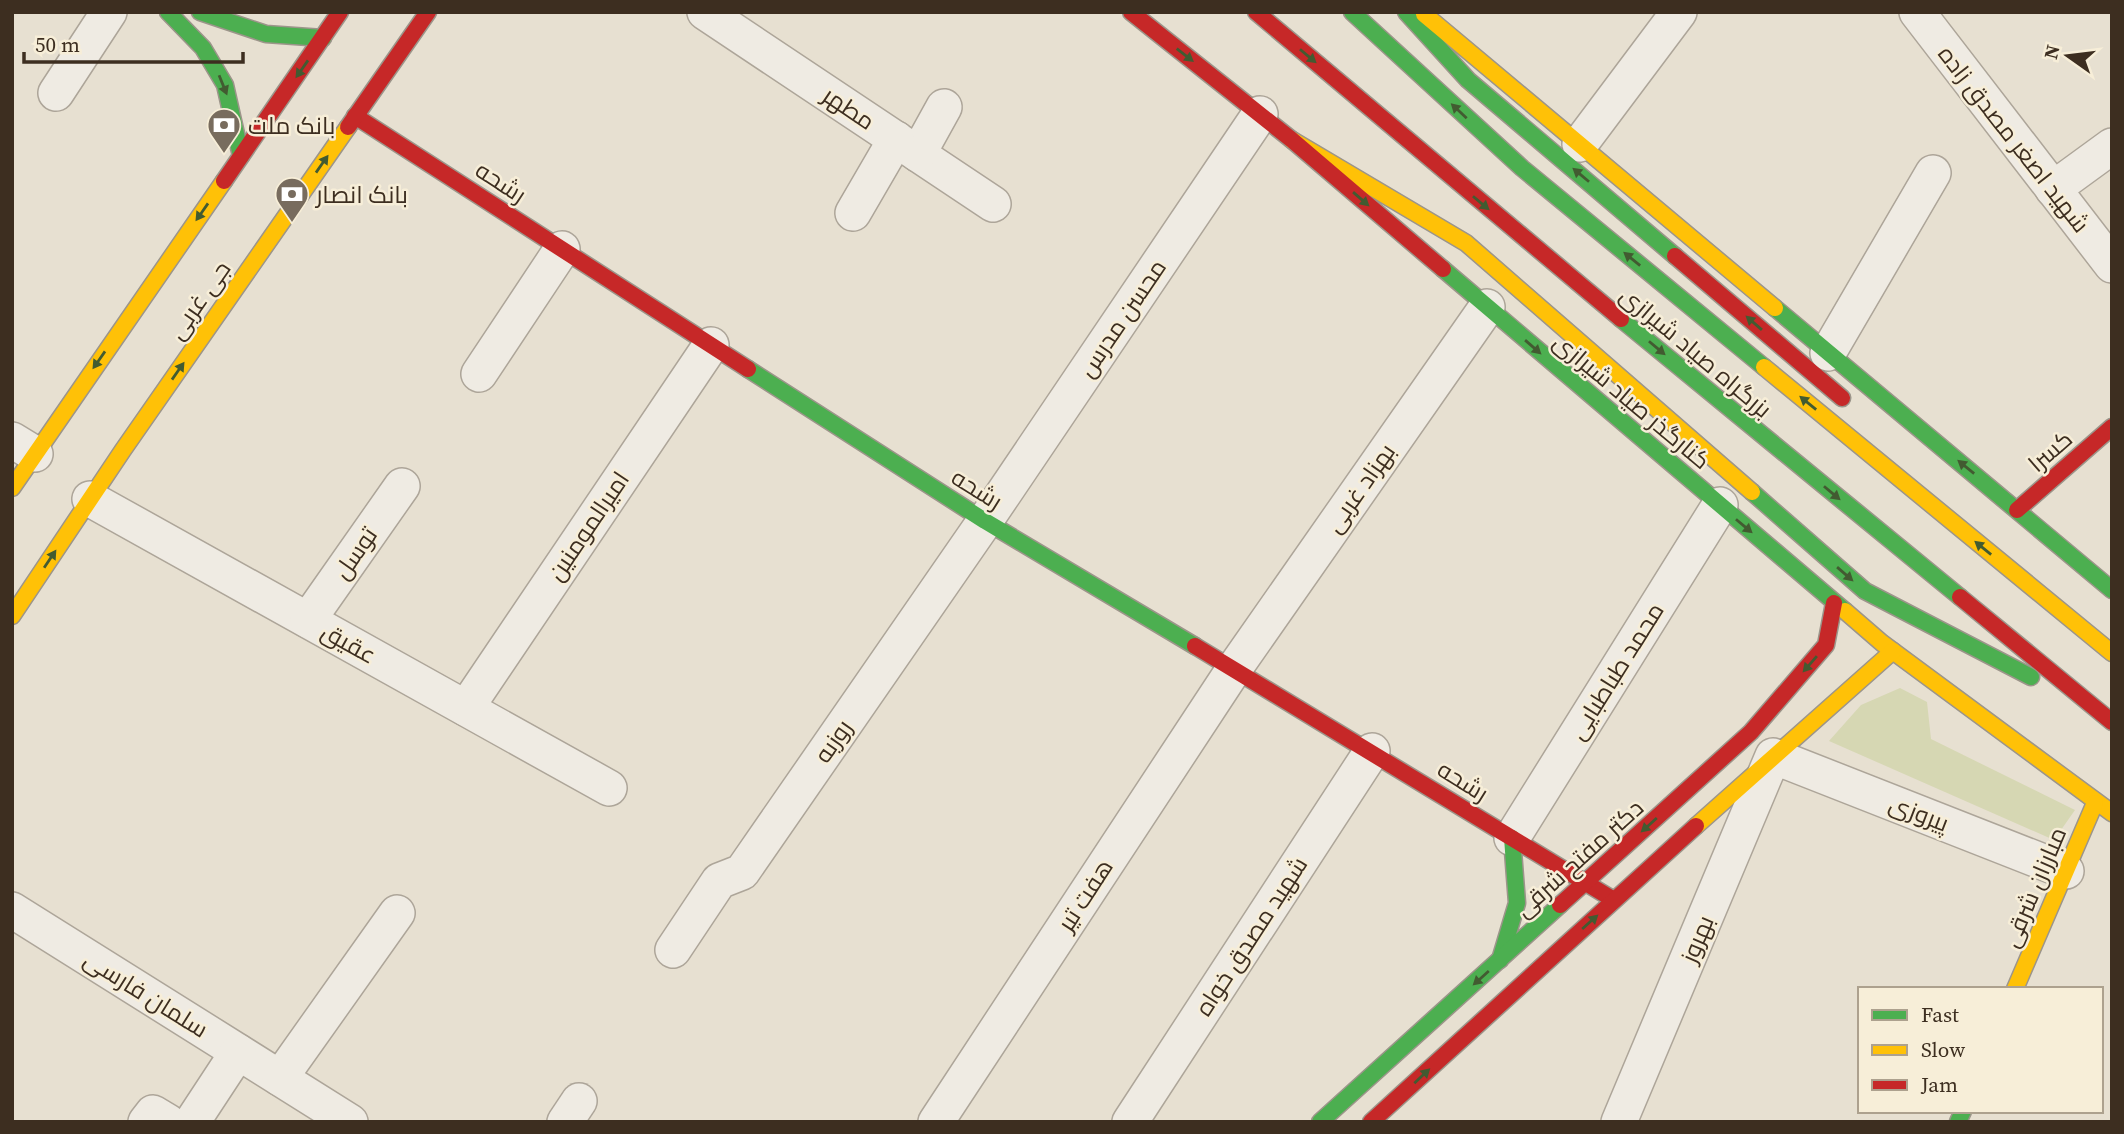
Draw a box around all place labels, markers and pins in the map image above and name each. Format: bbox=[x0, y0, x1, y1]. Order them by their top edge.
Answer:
bank icon: بانک ملت bbox=[205, 106, 243, 155]
place label: بانک ملت bbox=[248, 109, 335, 142]
bank icon: بانک انصار bbox=[273, 175, 311, 224]
place label: بانک انصار bbox=[314, 178, 408, 211]

